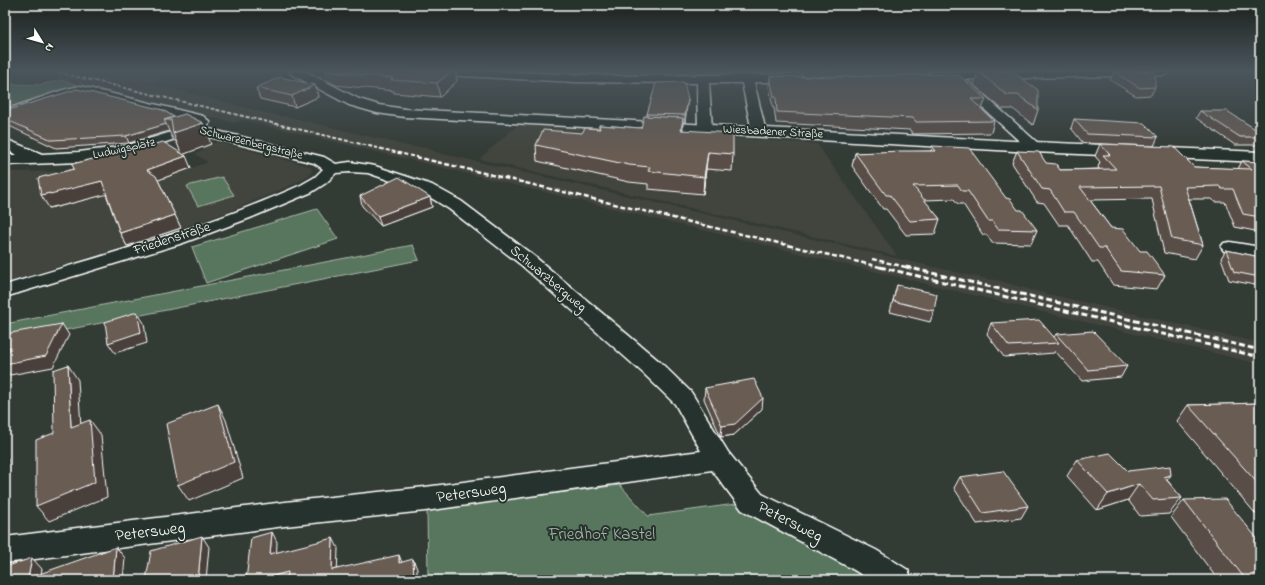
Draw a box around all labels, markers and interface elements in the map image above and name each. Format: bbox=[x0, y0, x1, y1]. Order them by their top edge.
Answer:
north arrow bbox=[22, 22, 62, 62]
text: N bbox=[41, 40, 58, 55]
street label: Wiesbadener Straße bbox=[723, 120, 824, 144]
street label: Schwarzenbergstraße bbox=[197, 121, 305, 166]
street label: Ludwigsplatz bbox=[91, 133, 158, 165]
street label: Friedenstraße bbox=[130, 217, 214, 262]
street label: Schwarzbergweg bbox=[504, 240, 591, 318]
street label: Petersweg bbox=[435, 476, 508, 512]
street label: Petersweg bbox=[752, 495, 827, 551]
street label: Petersweg bbox=[114, 515, 187, 551]
park label: Friedhof Kastel bbox=[548, 522, 655, 547]

